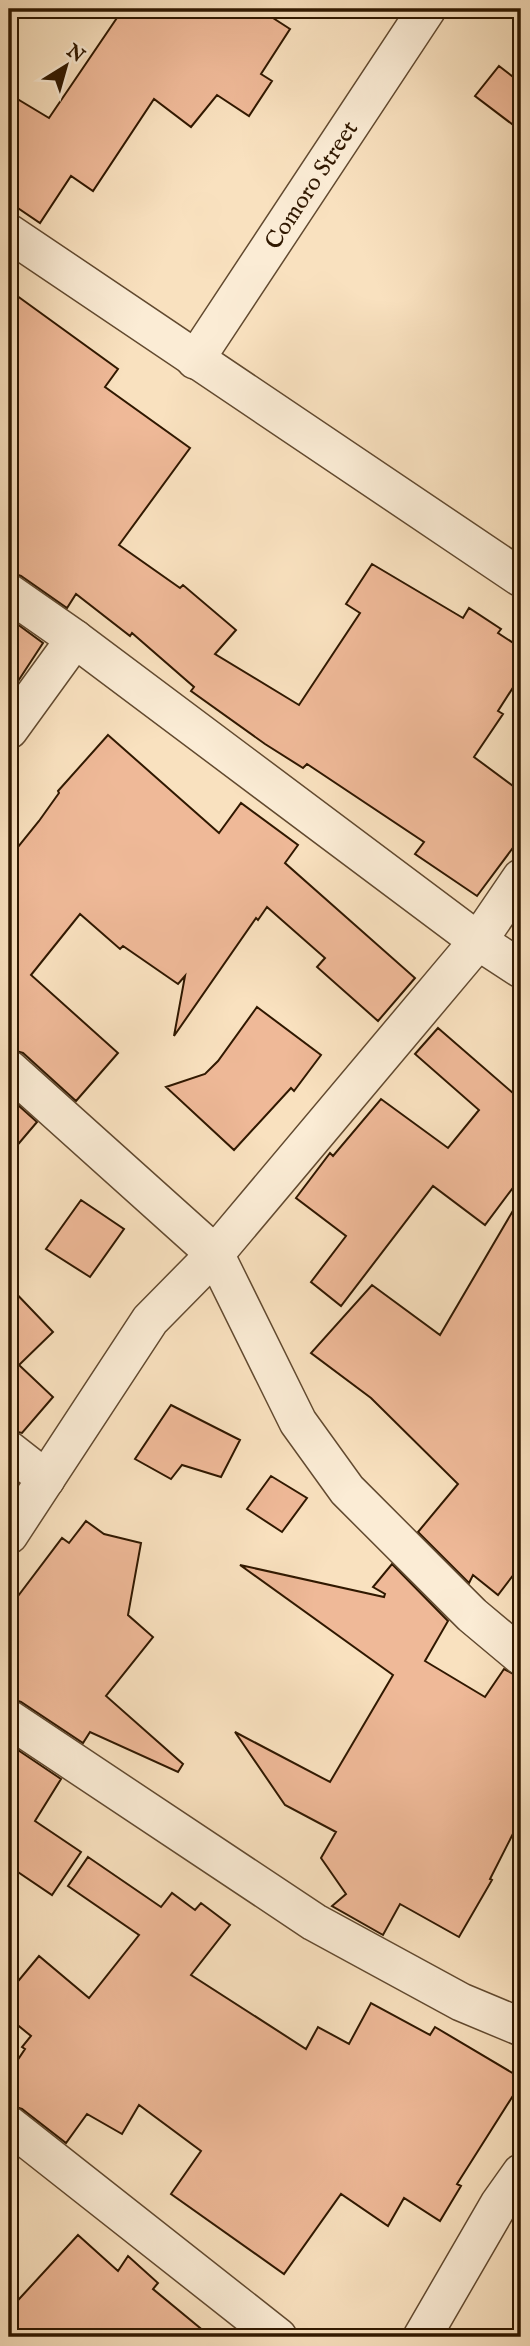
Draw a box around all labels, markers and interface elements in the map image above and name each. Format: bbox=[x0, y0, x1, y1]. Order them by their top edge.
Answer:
north arrow bbox=[32, 32, 102, 102]
text: N bbox=[60, 39, 89, 69]
street label: Comoro Street bbox=[258, 115, 366, 256]

